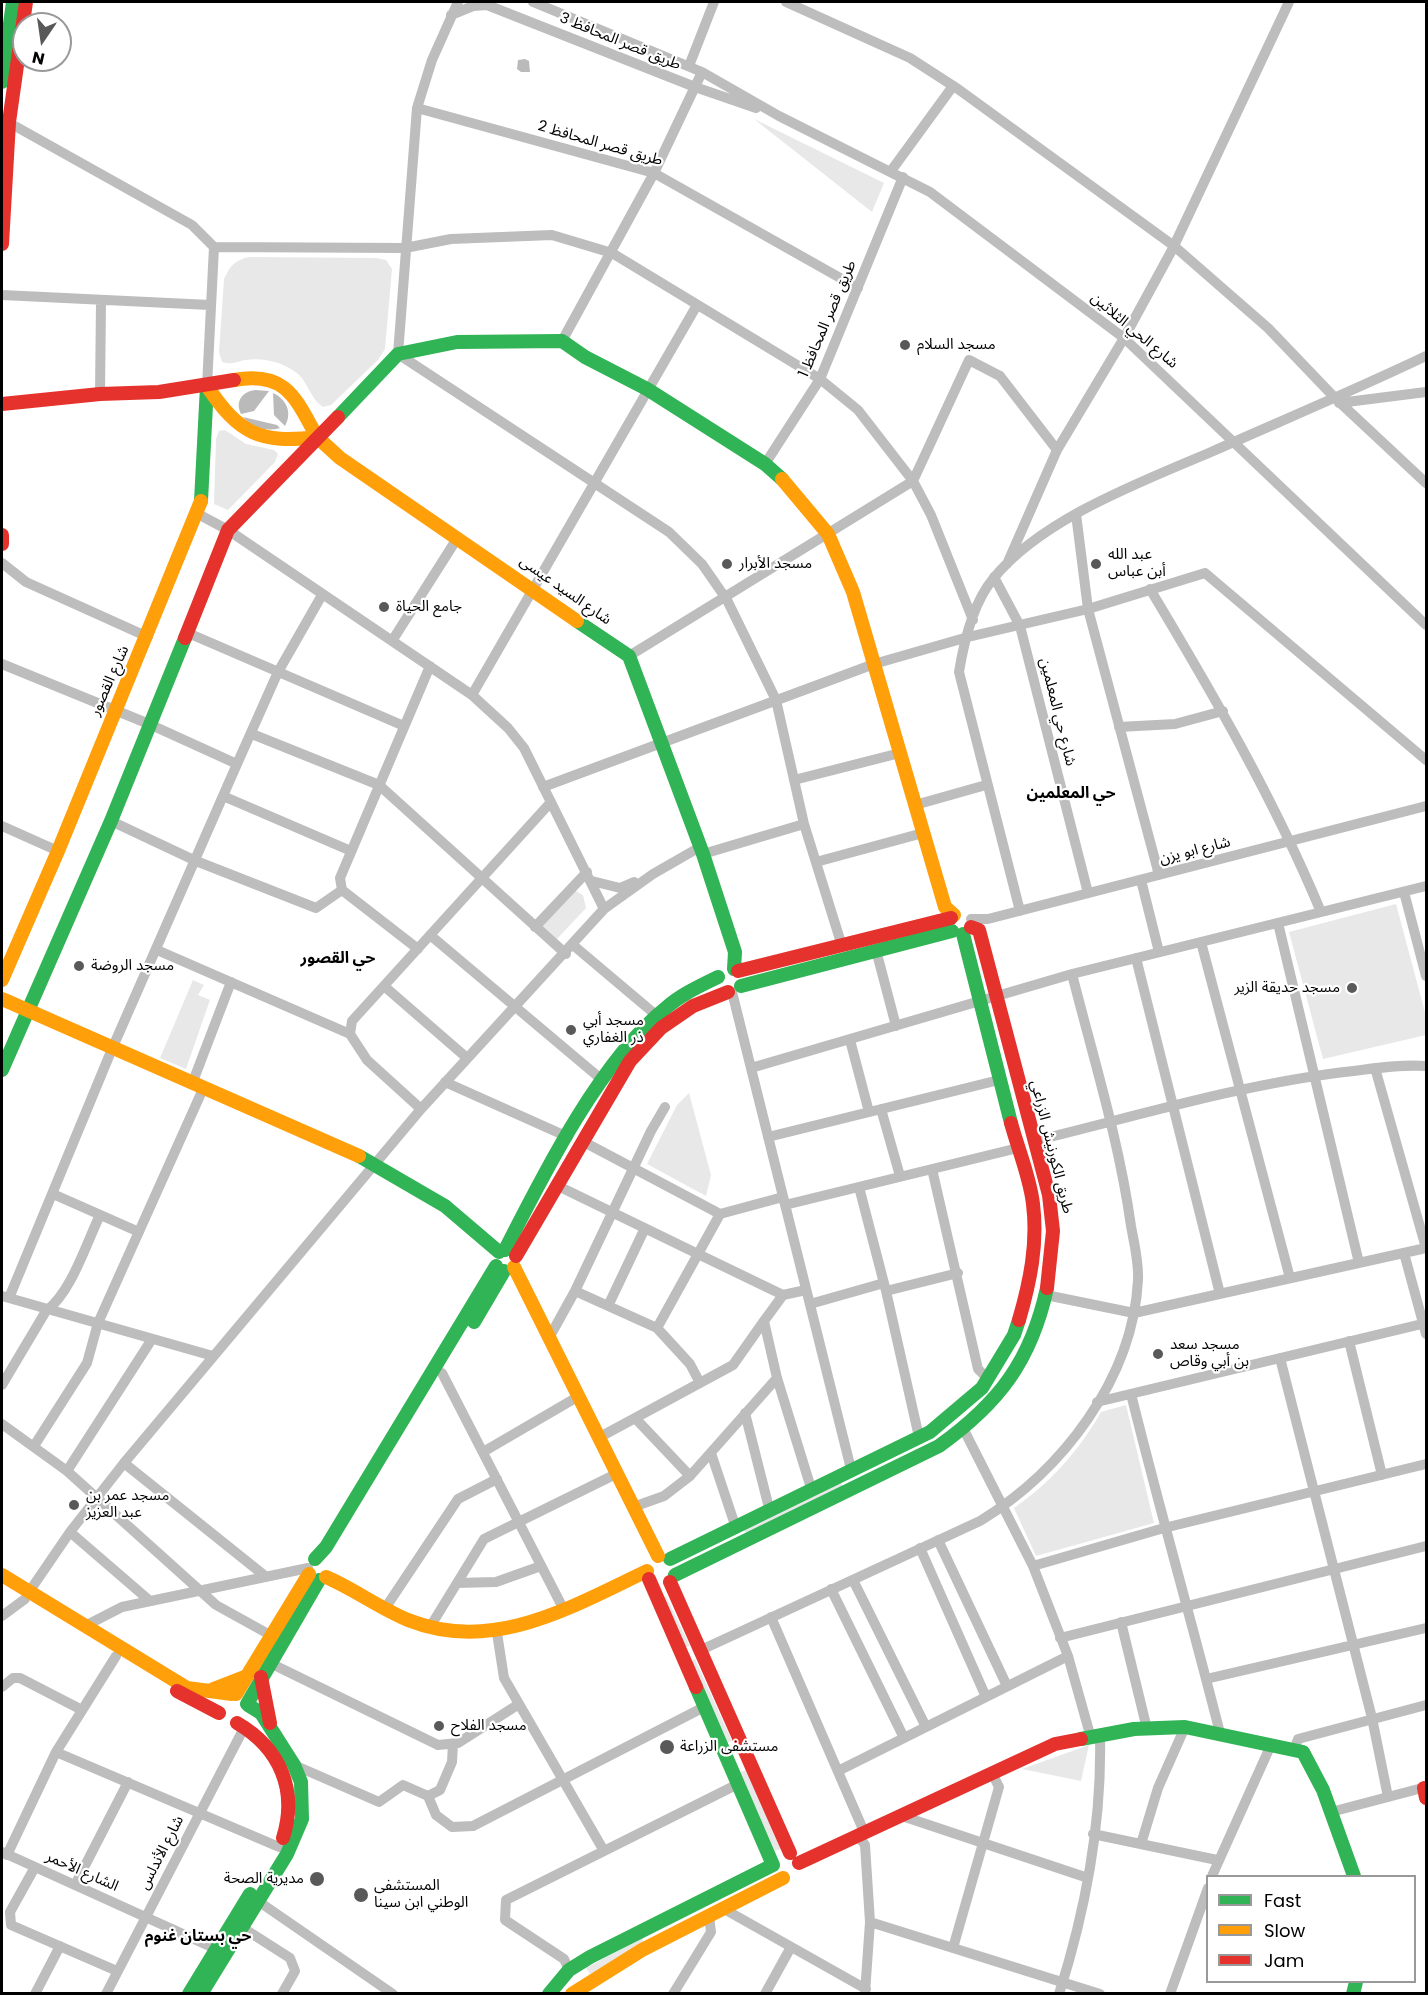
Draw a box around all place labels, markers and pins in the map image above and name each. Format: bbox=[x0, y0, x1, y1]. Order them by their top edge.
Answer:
place label: مسجد السلام bbox=[917, 336, 996, 354]
marker: مسجد السلام bbox=[898, 338, 912, 352]
place label: عبد الله أبن عباس bbox=[1108, 546, 1166, 581]
place label: مسجد الأبرار bbox=[739, 555, 812, 573]
marker: مسجد الأبرار bbox=[720, 557, 734, 571]
marker: عبد الله أبن عباس bbox=[1089, 557, 1103, 571]
place label: جامع الحياة bbox=[396, 598, 462, 616]
marker: جامع الحياة bbox=[377, 600, 391, 614]
place label: مسجد الروضة bbox=[91, 957, 174, 975]
marker: مسجد الروضة bbox=[72, 959, 86, 973]
place label: مسجد حديقة الزير bbox=[1234, 979, 1340, 997]
marker: مسجد حديقة الزير bbox=[1345, 981, 1359, 995]
place label: مسجد أبي ذر الغفاري bbox=[583, 1012, 644, 1047]
marker: مسجد أبي ذر الغفاري bbox=[564, 1023, 578, 1037]
place label: مسجد سعد بن أبي وقاص bbox=[1170, 1336, 1249, 1371]
marker: مسجد سعد بن أبي وقاص bbox=[1151, 1347, 1165, 1361]
place label: مسجد عمر بن عبد العزيز bbox=[86, 1487, 169, 1522]
marker: مسجد عمر بن عبد العزيز bbox=[67, 1498, 81, 1512]
place label: مسجد الفلاح bbox=[451, 1717, 527, 1735]
marker: مسجد الفلاح bbox=[432, 1719, 446, 1733]
marker: مستشفى الزراعة bbox=[658, 1738, 676, 1756]
place label: مستشفى الزراعة bbox=[680, 1738, 778, 1756]
place label: مديرية الصحة bbox=[224, 1870, 304, 1888]
marker: مديرية الصحة bbox=[308, 1870, 326, 1888]
place label: المستشفى الوطني ابن سينا bbox=[374, 1877, 468, 1912]
marker: المستشفى الوطني ابن سينا bbox=[352, 1886, 370, 1904]

